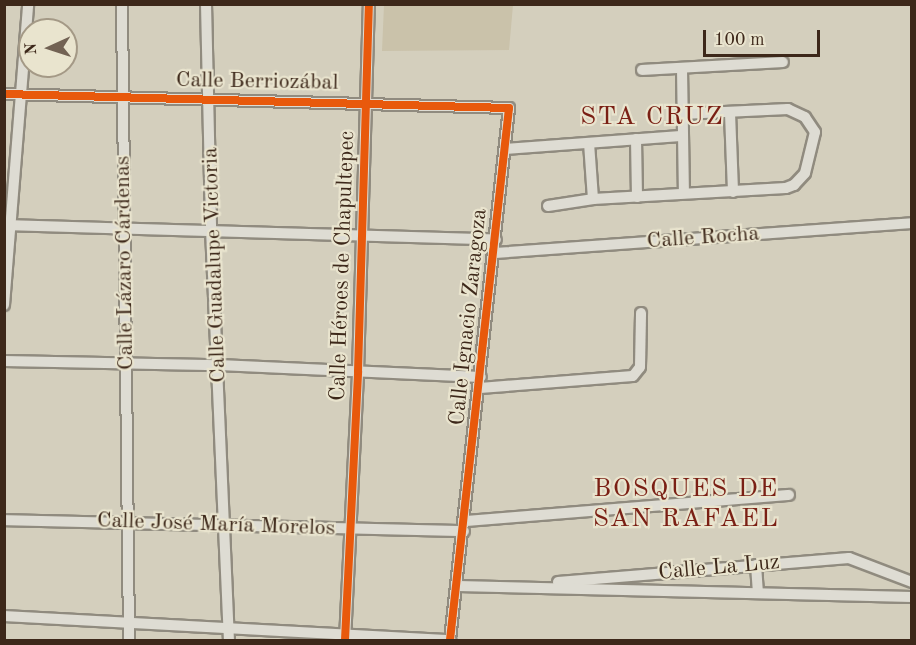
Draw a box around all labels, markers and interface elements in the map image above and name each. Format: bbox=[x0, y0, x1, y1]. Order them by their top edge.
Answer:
north arrow bbox=[18, 18, 78, 78]
scale bar bbox=[706, 18, 823, 56]
text: 100 m bbox=[714, 31, 765, 49]
text: N bbox=[24, 42, 40, 55]
street label: Calle Berriozábal bbox=[175, 67, 339, 97]
district label: STA CRUZ bbox=[580, 102, 724, 134]
street label: Calle Héroes de Chapultepec bbox=[325, 130, 361, 402]
street label: Calle Guadalupe Victoria bbox=[198, 147, 232, 383]
street label: Calle Lázaro Cárdenas bbox=[110, 156, 140, 370]
street label: Calle Ignacio Zaragoza bbox=[444, 207, 494, 427]
street label: Calle Rocha bbox=[646, 221, 760, 255]
district label: BOSQUES DE SAN RAFAEL bbox=[593, 474, 779, 536]
street label: Calle José María Morelos bbox=[96, 508, 336, 542]
street label: Calle La Luz bbox=[657, 550, 781, 586]

